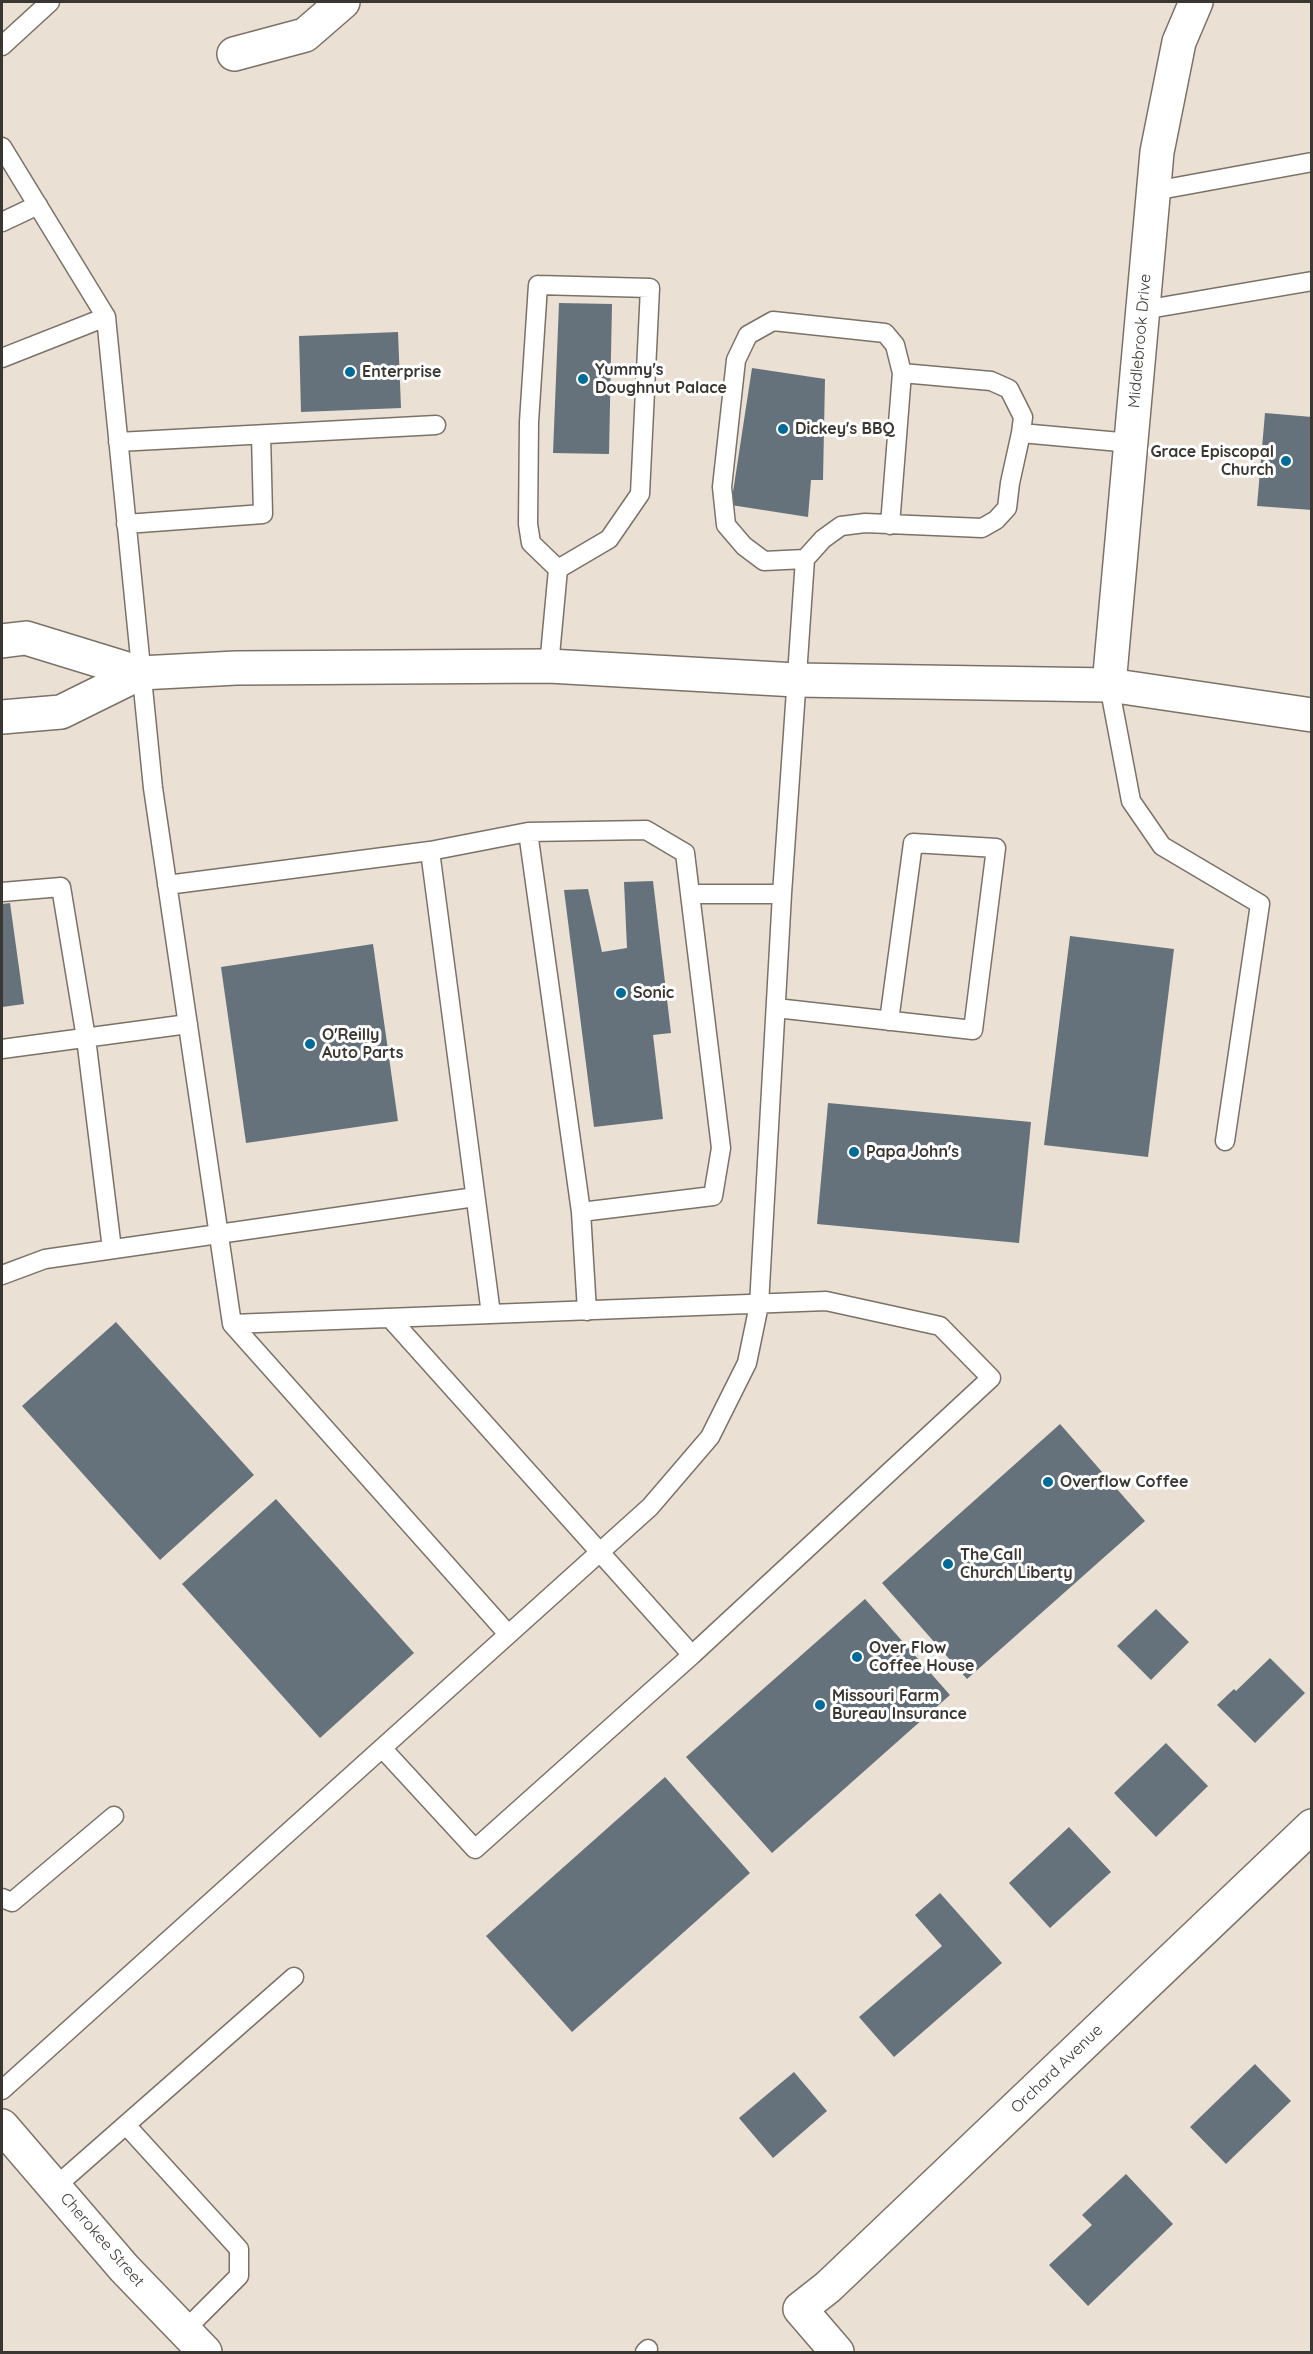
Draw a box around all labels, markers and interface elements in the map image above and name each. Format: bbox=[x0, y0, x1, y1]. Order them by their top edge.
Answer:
street label: Middlebrook Drive bbox=[1125, 273, 1155, 409]
place label: Yummy's Doughnut Palace bbox=[595, 360, 727, 398]
place label: Enterprise bbox=[362, 362, 441, 382]
marker: Enterprise bbox=[343, 365, 357, 379]
marker: Yummy's Doughnut Palace bbox=[576, 372, 590, 386]
place label: Dickey's BBQ bbox=[795, 419, 895, 439]
marker: Dickey's BBQ bbox=[776, 422, 790, 436]
place label: Grace Episcopal Church bbox=[1150, 442, 1274, 480]
marker: Grace Episcopal Church bbox=[1279, 454, 1293, 468]
place label: Sonic bbox=[633, 983, 674, 1003]
marker: Sonic bbox=[614, 986, 628, 1000]
place label: O'Reilly Auto Parts bbox=[322, 1025, 404, 1063]
marker: O'Reilly Auto Parts bbox=[303, 1037, 317, 1051]
place label: Papa John's bbox=[866, 1142, 959, 1162]
marker: Papa John's bbox=[847, 1145, 861, 1159]
place label: Overflow Coffee bbox=[1060, 1472, 1188, 1492]
marker: Overflow Coffee bbox=[1041, 1475, 1055, 1489]
place label: The Call Church Liberty bbox=[960, 1545, 1073, 1583]
marker: The Call Church Liberty bbox=[941, 1557, 955, 1571]
place label: Over Flow Coffee House bbox=[869, 1638, 974, 1676]
marker: Over Flow Coffee House bbox=[850, 1650, 864, 1664]
place label: Missouri Farm Bureau Insurance bbox=[832, 1686, 967, 1724]
marker: Missouri Farm Bureau Insurance bbox=[813, 1698, 827, 1712]
street label: Orchard Avenue bbox=[1007, 2021, 1107, 2117]
street label: Cherokee Street bbox=[56, 2189, 148, 2291]

